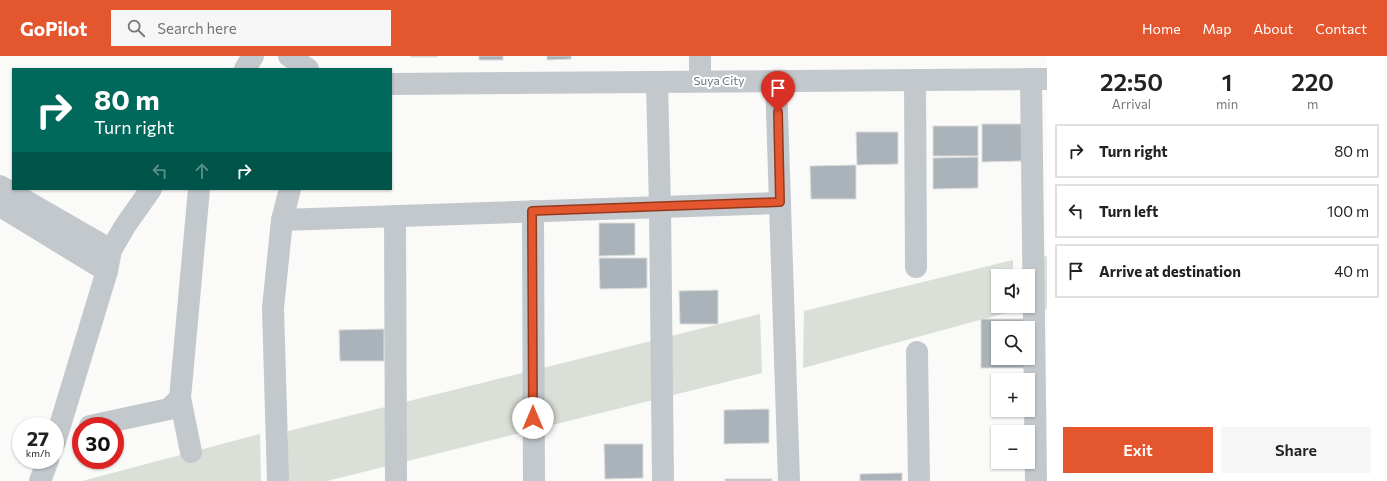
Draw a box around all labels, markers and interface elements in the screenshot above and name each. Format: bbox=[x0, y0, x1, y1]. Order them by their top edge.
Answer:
search box bbox=[111, 10, 391, 46]
text: GoPilot bbox=[20, 17, 87, 40]
icon: search bbox=[125, 17, 147, 39]
text: Search here bbox=[157, 19, 237, 37]
text: Home bbox=[1142, 20, 1181, 37]
text: Map bbox=[1203, 20, 1231, 37]
text: About bbox=[1253, 20, 1293, 37]
text: Contact bbox=[1315, 20, 1367, 37]
text: 22:50 bbox=[1100, 67, 1163, 96]
text: 1 bbox=[1222, 67, 1232, 96]
text: 220 bbox=[1291, 67, 1334, 96]
pin bbox=[761, 71, 795, 112]
street label: Suya City bbox=[694, 73, 744, 87]
icon: arrive bbox=[767, 77, 789, 99]
text: 80 m bbox=[94, 82, 160, 116]
icon: right bbox=[28, 84, 80, 136]
text: Arrival bbox=[1112, 96, 1151, 112]
text: min bbox=[1216, 96, 1238, 112]
text: m bbox=[1307, 96, 1318, 112]
text: Turn right bbox=[94, 116, 174, 138]
icon: right bbox=[1065, 140, 1087, 162]
text: Turn right bbox=[1099, 142, 1168, 160]
text: 80 m bbox=[1334, 142, 1369, 160]
icon: left bbox=[149, 160, 171, 182]
icon: ahead bbox=[191, 160, 213, 182]
icon: right bbox=[233, 160, 255, 182]
icon: left bbox=[1065, 200, 1087, 222]
text: Turn left bbox=[1099, 202, 1158, 220]
text: 100 m bbox=[1327, 202, 1369, 220]
icon: arrive bbox=[1065, 260, 1087, 282]
text: Arrive at destination bbox=[1099, 262, 1241, 280]
text: 40 m bbox=[1334, 262, 1369, 280]
map controls bbox=[991, 269, 1035, 469]
button: sound bbox=[991, 269, 1035, 313]
button: search bbox=[991, 321, 1035, 365]
button: + bbox=[991, 373, 1035, 417]
position arrow bbox=[512, 397, 554, 439]
speed limit sign: 30 bbox=[72, 417, 124, 469]
button: − bbox=[991, 425, 1035, 469]
text: 27 bbox=[27, 426, 49, 450]
button: Exit bbox=[1063, 427, 1213, 473]
button: Share bbox=[1221, 427, 1371, 473]
text: km/h bbox=[26, 447, 50, 459]

